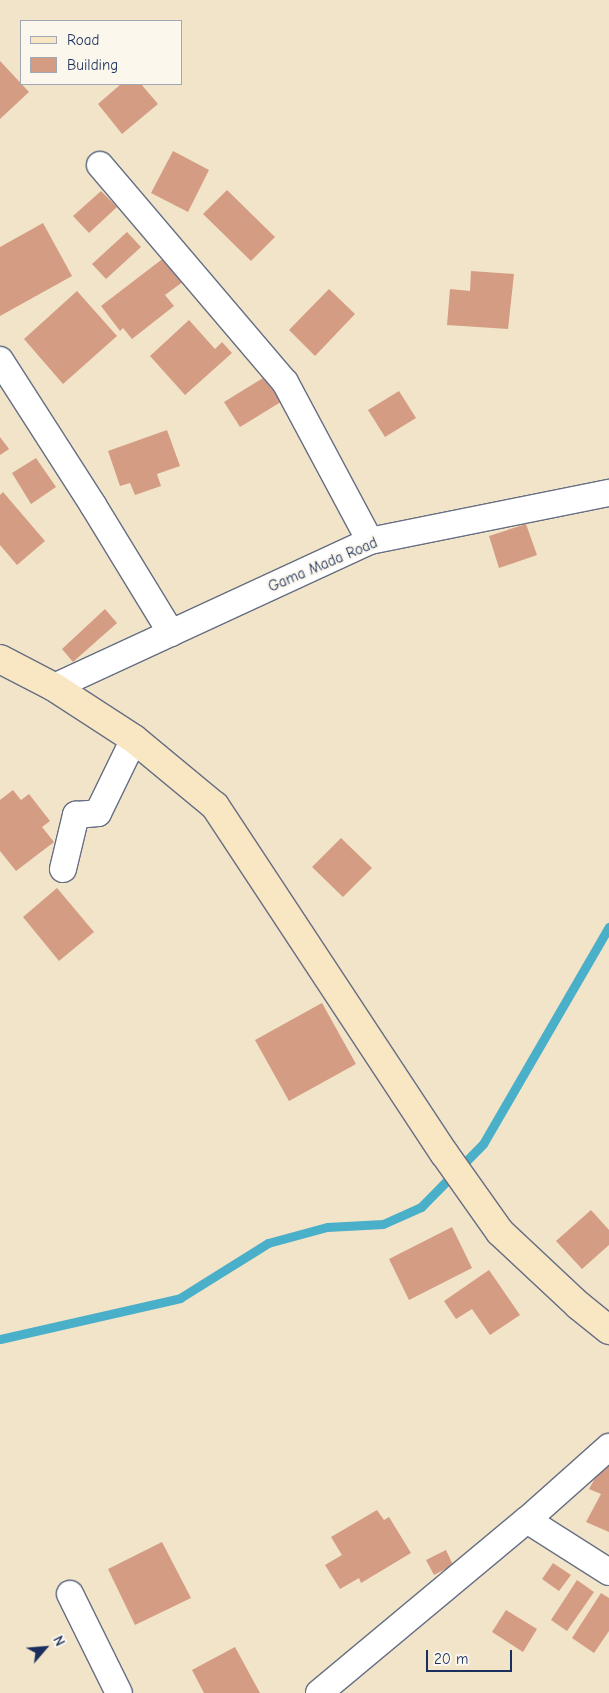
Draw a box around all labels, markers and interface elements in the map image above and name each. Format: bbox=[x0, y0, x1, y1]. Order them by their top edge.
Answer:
legend bbox=[20, 20, 182, 85]
text: Road bbox=[67, 31, 99, 49]
text: Building bbox=[67, 56, 118, 74]
street label: Gama Mada Road bbox=[266, 534, 380, 596]
north arrow bbox=[20, 1623, 70, 1673]
text: N bbox=[49, 1633, 68, 1649]
scale bar bbox=[429, 1640, 515, 1672]
text: 20 m bbox=[434, 1650, 468, 1668]

